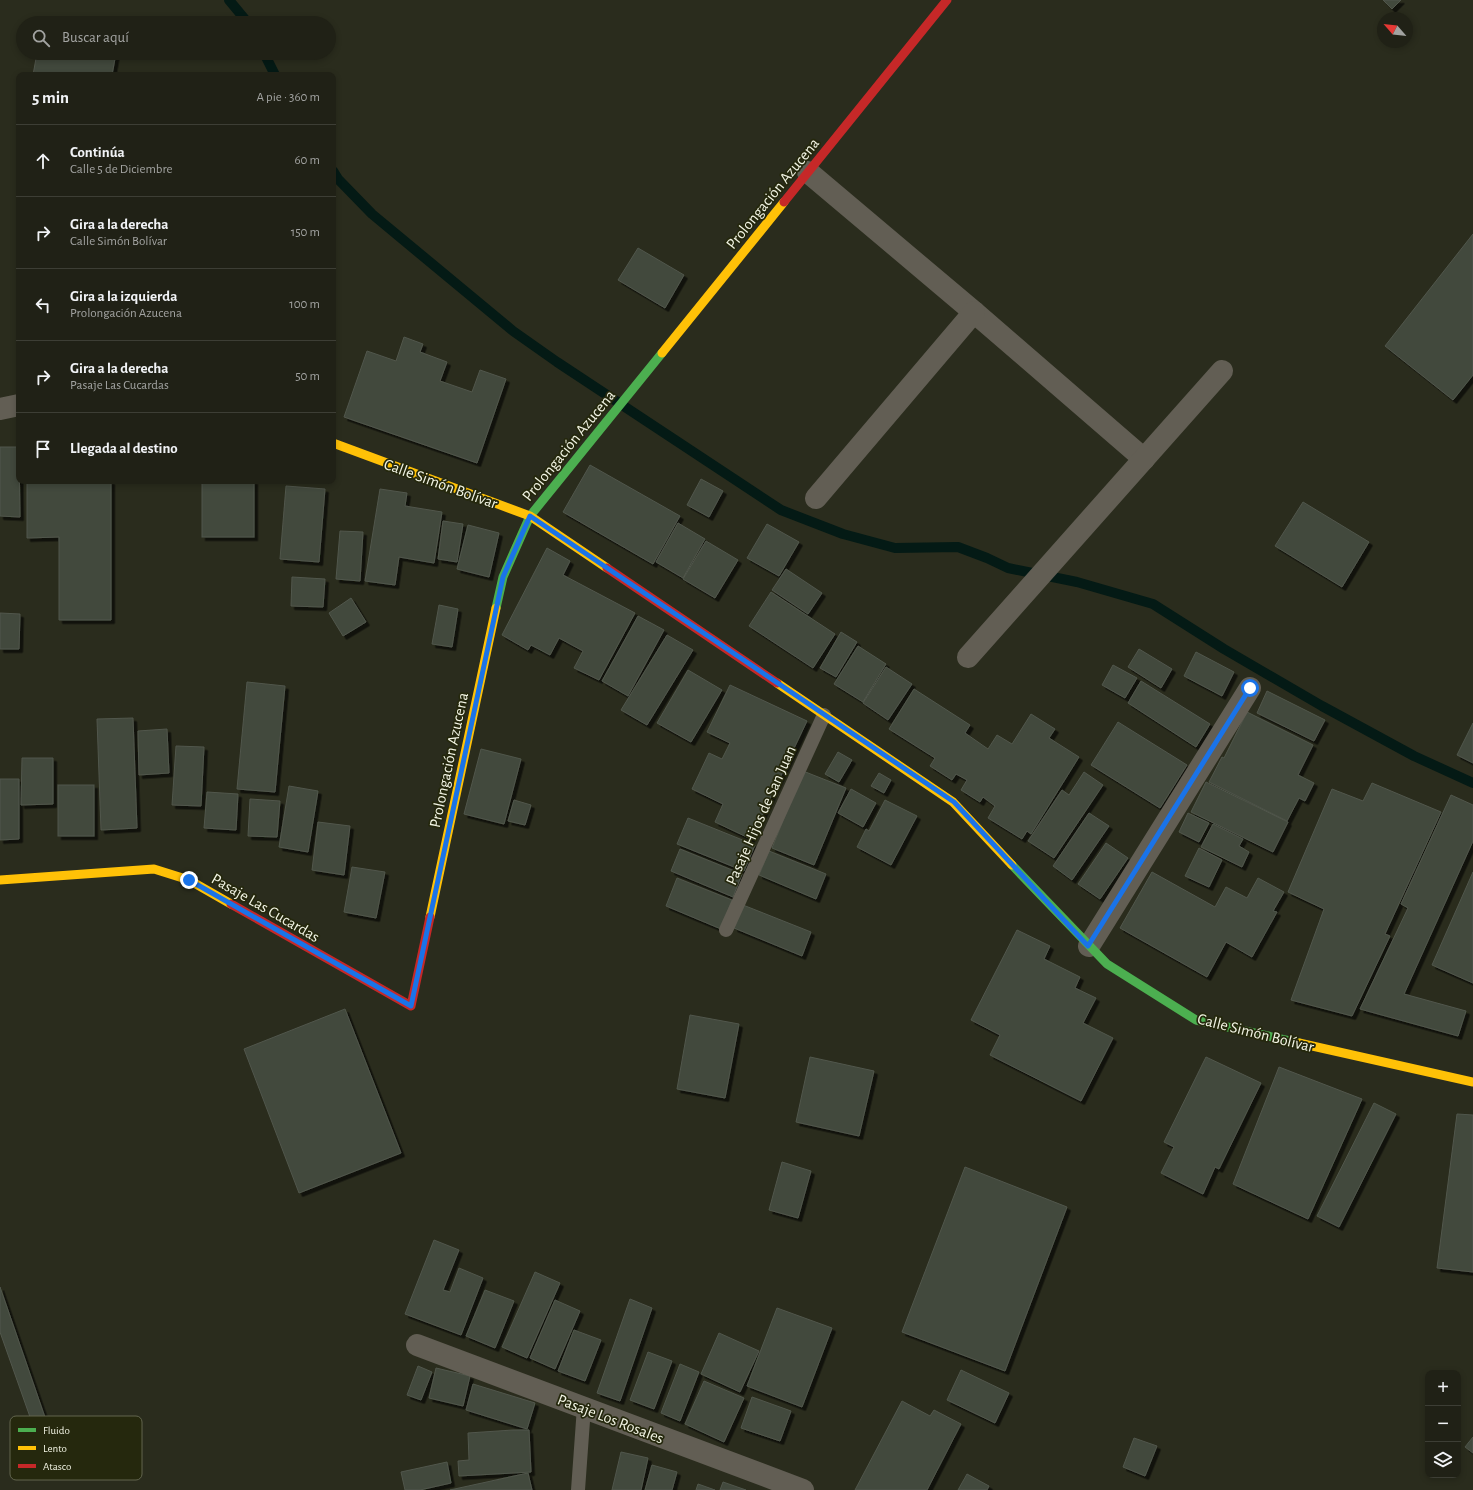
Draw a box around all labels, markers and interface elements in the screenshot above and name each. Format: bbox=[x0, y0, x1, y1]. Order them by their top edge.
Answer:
north arrow bbox=[1377, 12, 1413, 48]
search box bbox=[16, 16, 336, 60]
icon: search bbox=[30, 27, 52, 49]
text: Buscar aquí bbox=[62, 30, 129, 45]
text: 5 min bbox=[32, 89, 69, 106]
text: A pie · 360 m bbox=[256, 91, 320, 104]
street label: Prolongación Azucena bbox=[723, 135, 822, 252]
text: Continúa bbox=[70, 145, 125, 160]
icon: ahead bbox=[32, 150, 54, 172]
text: 60 m bbox=[294, 154, 320, 167]
text: Calle 5 de Diciembre bbox=[70, 163, 173, 176]
text: Gira a la derecha bbox=[70, 217, 169, 232]
icon: right bbox=[32, 222, 54, 244]
text: 150 m bbox=[291, 226, 320, 239]
text: Calle Simón Bolívar bbox=[70, 235, 167, 248]
text: Gira a la izquierda bbox=[70, 289, 177, 304]
icon: left bbox=[32, 294, 54, 316]
text: 100 m bbox=[289, 298, 320, 311]
text: Prolongación Azucena bbox=[70, 307, 182, 320]
text: Gira a la derecha bbox=[70, 361, 169, 376]
icon: right bbox=[32, 366, 54, 388]
text: 50 m bbox=[295, 370, 320, 383]
text: Pasaje Las Cucardas bbox=[70, 379, 169, 392]
street label: Prolongación Azucena bbox=[519, 387, 618, 504]
icon: arrive bbox=[32, 438, 54, 460]
text: Llegada al destino bbox=[70, 441, 178, 456]
street label: Calle Simón Bolívar bbox=[382, 456, 500, 512]
route start bbox=[1241, 679, 1259, 697]
street label: Prolongación Azucena bbox=[427, 691, 471, 829]
street label: Pasaje Hijos de San Juan bbox=[723, 743, 800, 888]
route end bbox=[180, 871, 198, 889]
street label: Pasaje Las Cucardas bbox=[208, 871, 322, 946]
street label: Calle Simón Bolívar bbox=[1196, 1011, 1316, 1055]
map controls bbox=[1425, 1370, 1461, 1478]
button: + bbox=[1425, 1370, 1461, 1406]
street label: Pasaje Los Rosales bbox=[555, 1391, 666, 1448]
button: − bbox=[1425, 1406, 1461, 1442]
legend bbox=[10, 1416, 142, 1480]
text: Fluido bbox=[43, 1425, 70, 1436]
button: layers bbox=[1425, 1442, 1461, 1478]
text: Lento bbox=[43, 1443, 67, 1454]
text: Atasco bbox=[43, 1461, 71, 1472]

